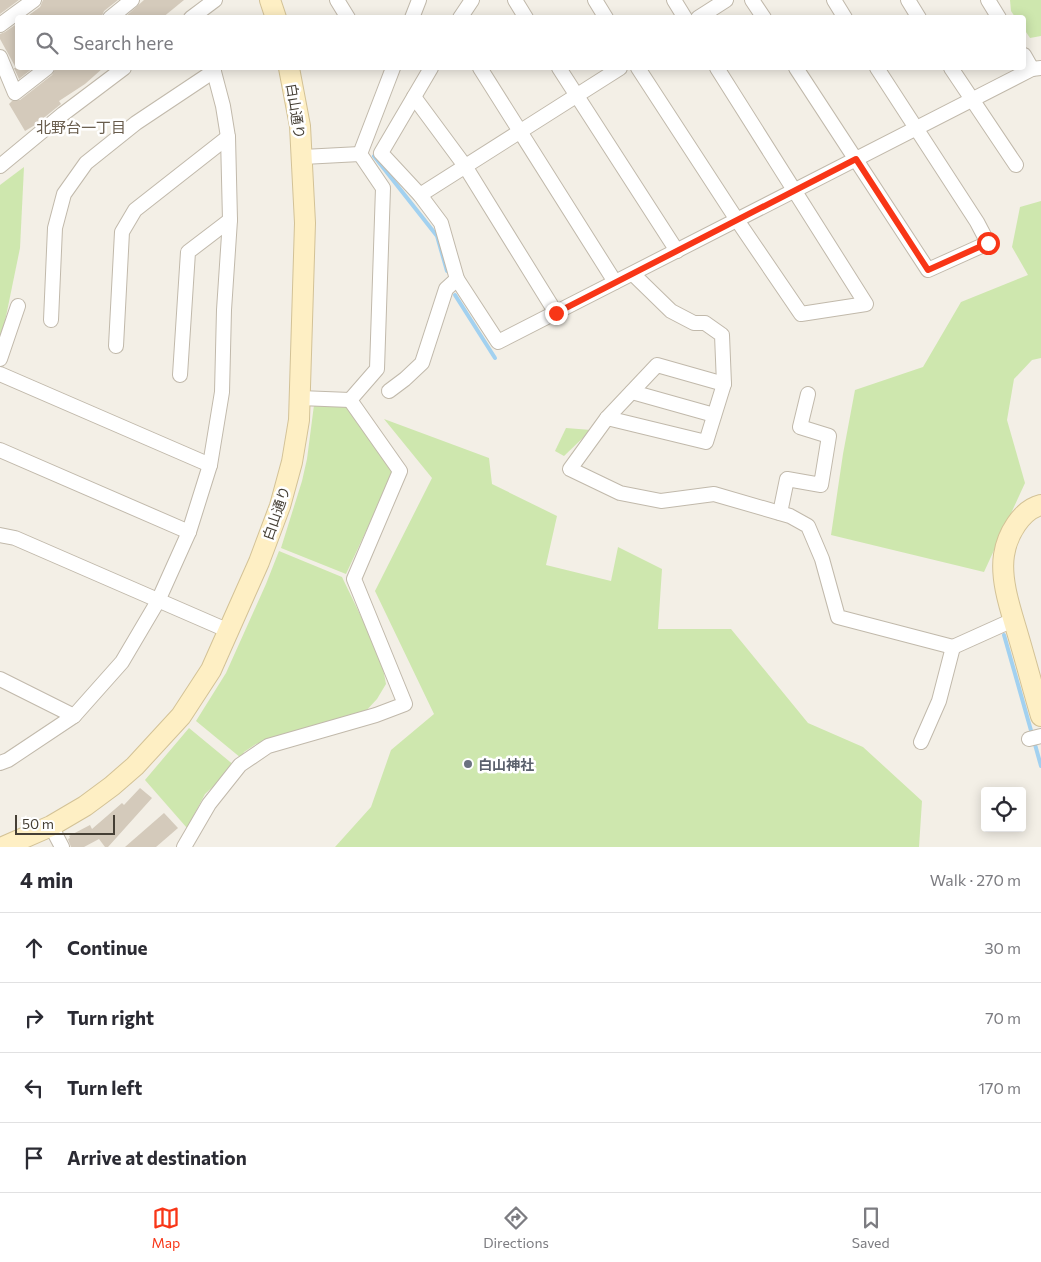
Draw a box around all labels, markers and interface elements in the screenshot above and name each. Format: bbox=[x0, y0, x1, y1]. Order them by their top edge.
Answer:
search box bbox=[15, 15, 1026, 70]
icon: search bbox=[33, 29, 61, 57]
text: Search here bbox=[73, 31, 173, 54]
street label: 白山通り bbox=[283, 82, 309, 140]
district label: 北野台一丁目 bbox=[36, 118, 126, 136]
route start bbox=[977, 232, 1000, 255]
route end bbox=[545, 302, 568, 325]
street label: 白山通り bbox=[259, 484, 293, 542]
place label: 白山神社 bbox=[478, 756, 534, 773]
marker: 白山神社 bbox=[462, 758, 474, 770]
map controls bbox=[981, 787, 1026, 832]
button: locate bbox=[981, 787, 1026, 832]
scale bar bbox=[15, 812, 115, 835]
text: 50 m bbox=[22, 815, 54, 832]
text: 4 min bbox=[20, 867, 73, 892]
text: Walk · 270 m bbox=[930, 870, 1021, 889]
icon: ahead bbox=[20, 934, 48, 962]
text: Continue bbox=[67, 936, 147, 959]
text: 30 m bbox=[984, 938, 1021, 957]
icon: right bbox=[20, 1004, 48, 1032]
text: Turn right bbox=[67, 1006, 154, 1029]
text: 70 m bbox=[985, 1008, 1021, 1027]
icon: left bbox=[20, 1074, 48, 1102]
text: Turn left bbox=[67, 1076, 142, 1099]
text: 170 m bbox=[978, 1078, 1021, 1097]
icon: arrive bbox=[20, 1144, 48, 1172]
text: Arrive at destination bbox=[67, 1146, 247, 1169]
tab: Map bbox=[151, 1204, 180, 1251]
tab: Directions bbox=[483, 1204, 549, 1251]
tab: Saved bbox=[852, 1204, 890, 1251]

